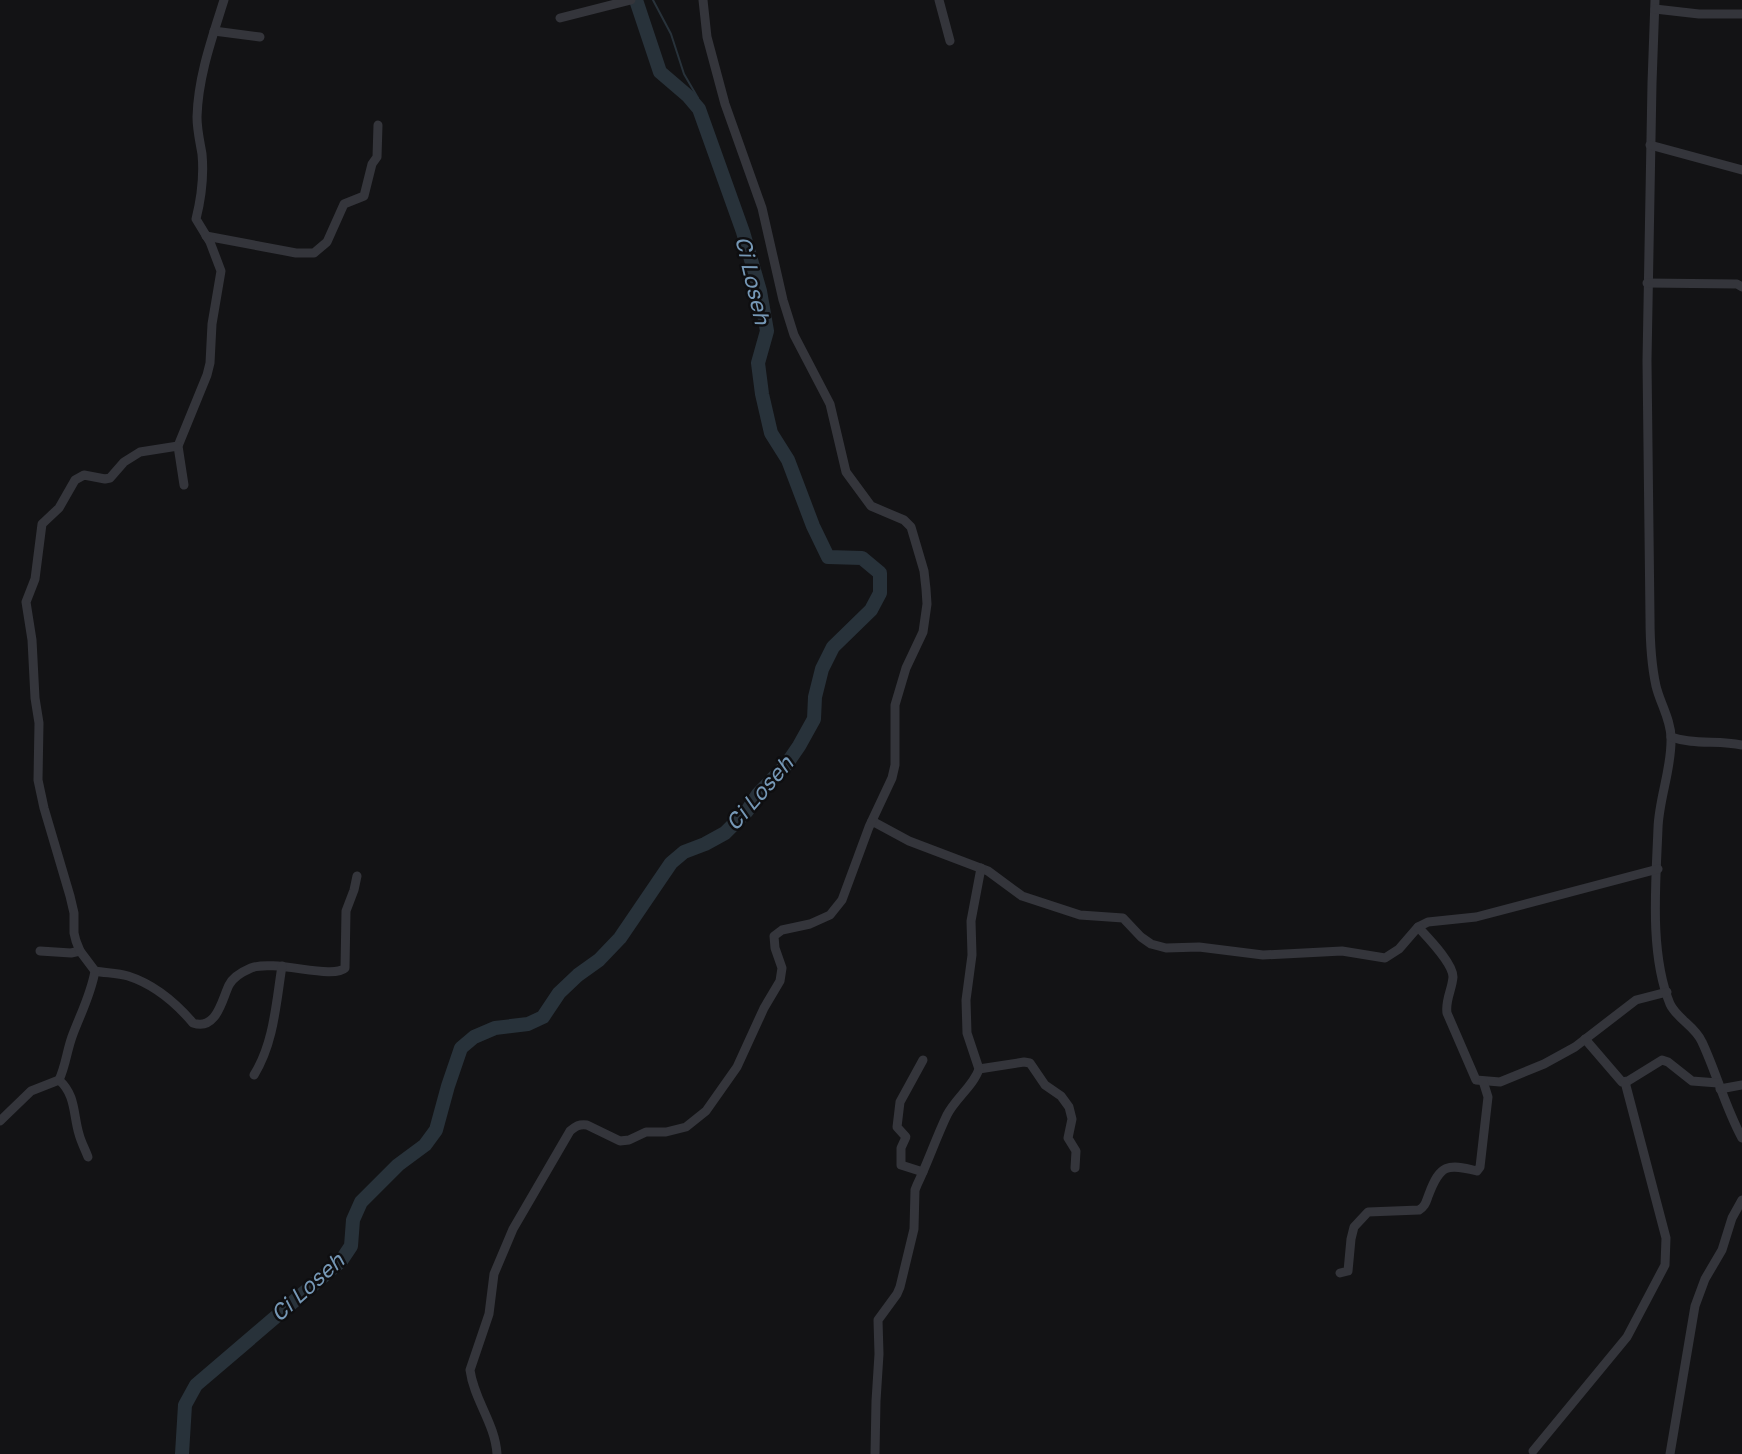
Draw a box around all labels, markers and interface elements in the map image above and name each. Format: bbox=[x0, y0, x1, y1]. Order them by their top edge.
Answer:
water label: Ci Loseh bbox=[730, 233, 777, 328]
water label: Ci Loseh bbox=[719, 749, 799, 835]
water label: Ci Loseh bbox=[264, 1246, 350, 1327]

